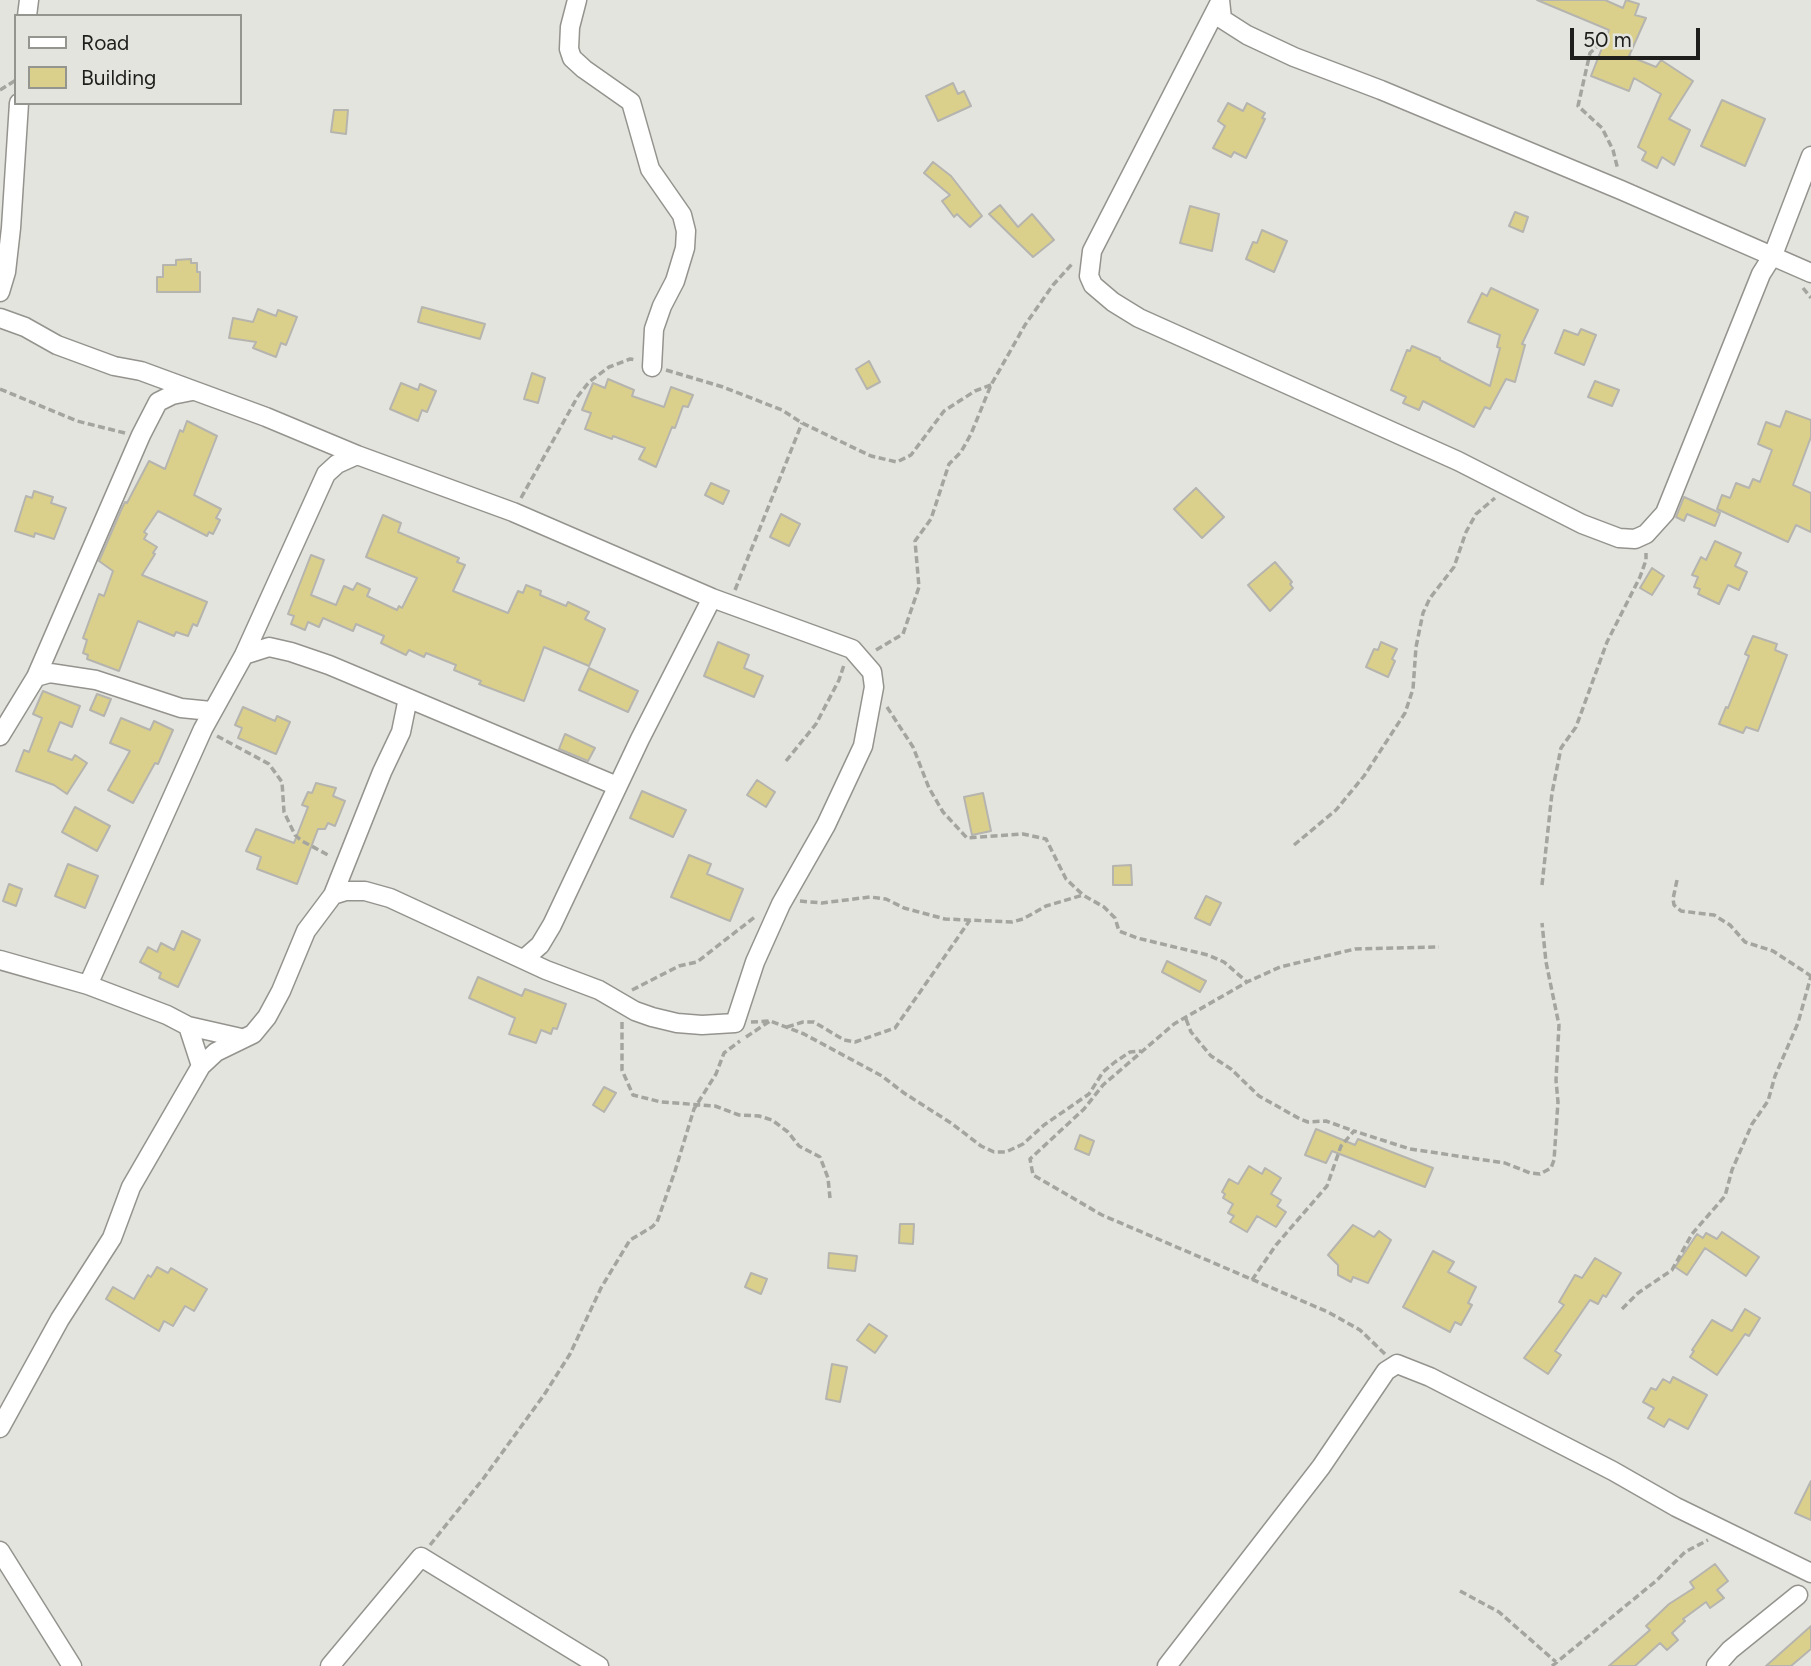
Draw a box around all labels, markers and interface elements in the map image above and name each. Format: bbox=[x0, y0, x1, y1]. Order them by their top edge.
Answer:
legend bbox=[14, 14, 242, 105]
scale bar bbox=[1573, 14, 1702, 58]
text: 50 m bbox=[1583, 27, 1632, 52]
text: Road bbox=[81, 30, 129, 55]
text: Building bbox=[81, 65, 156, 90]

